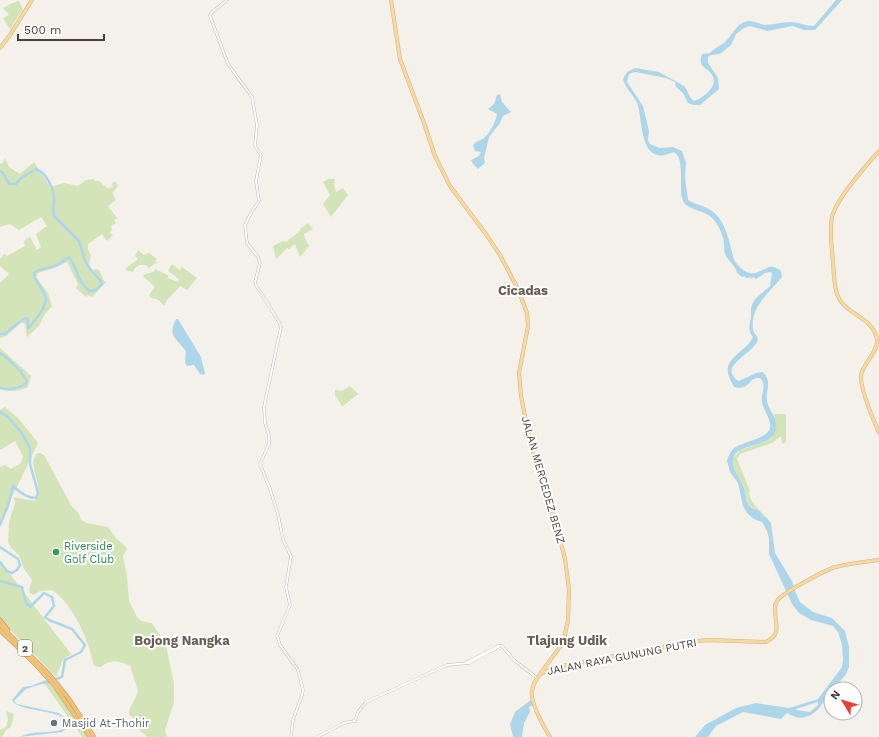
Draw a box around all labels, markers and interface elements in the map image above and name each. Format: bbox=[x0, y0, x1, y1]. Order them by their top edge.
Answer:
scale bar bbox=[18, 16, 104, 42]
text: 500 m bbox=[24, 23, 61, 37]
district label: Cicadas bbox=[498, 283, 548, 298]
street label: JALAN MERCEDEZ BENZ bbox=[519, 415, 567, 545]
place label: Riverside Golf Club bbox=[64, 540, 114, 566]
marker: Riverside Golf Club bbox=[51, 547, 61, 557]
district label: Bojong Nangka bbox=[134, 633, 230, 648]
district label: Tlajung Udik bbox=[527, 633, 608, 648]
street label: JALAN RAYA GUNUNG PUTRI bbox=[546, 636, 698, 678]
road number: 2 bbox=[18, 640, 32, 656]
north arrow bbox=[823, 681, 863, 721]
text: N bbox=[828, 688, 843, 702]
place label: Masjid At-Thohir bbox=[62, 717, 150, 730]
marker: Masjid At-Thohir bbox=[49, 718, 59, 728]

